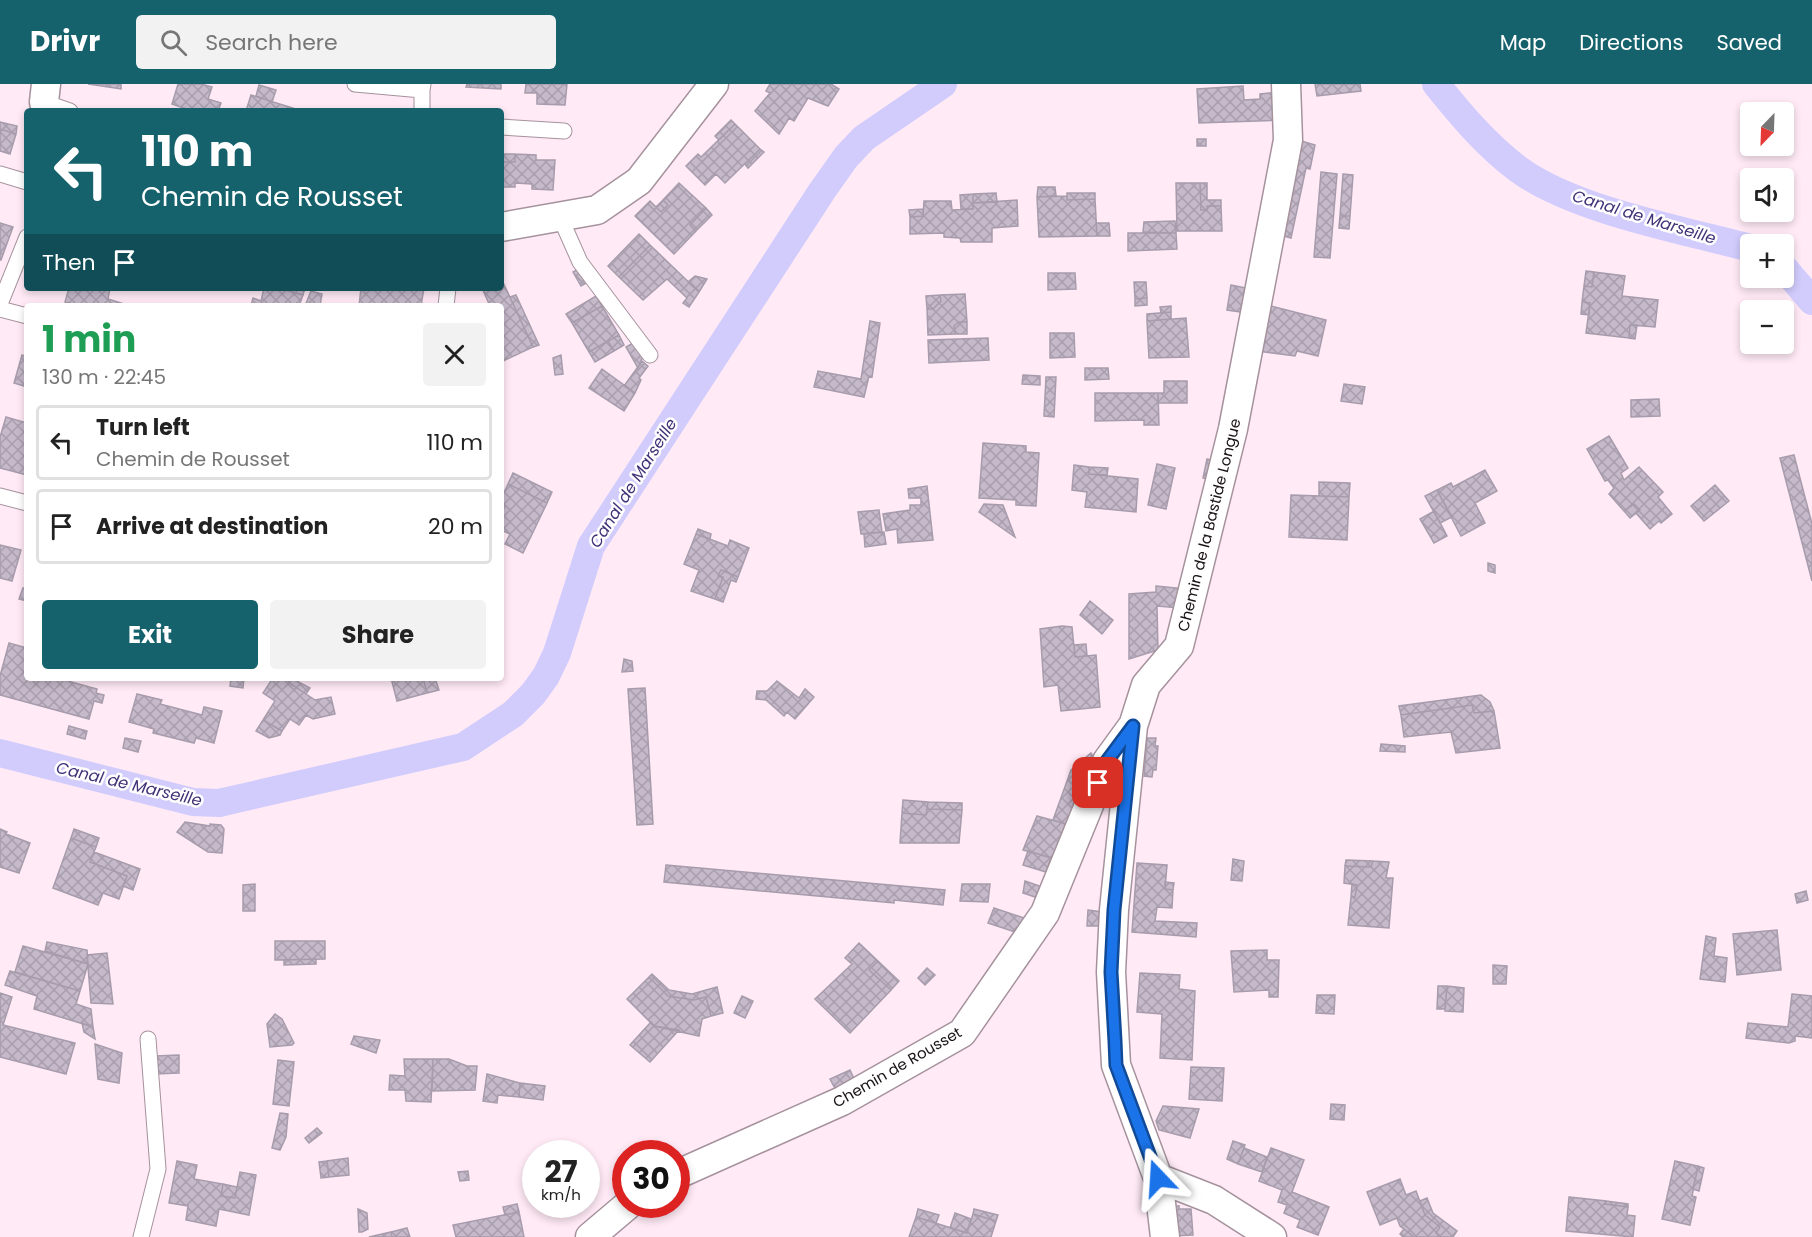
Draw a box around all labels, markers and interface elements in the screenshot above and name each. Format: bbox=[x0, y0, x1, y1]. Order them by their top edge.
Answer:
search box bbox=[136, 15, 556, 69]
text: Drivr bbox=[30, 22, 100, 61]
icon: search bbox=[157, 26, 190, 59]
text: Search here bbox=[205, 27, 338, 58]
text: Map bbox=[1500, 28, 1546, 57]
text: Directions bbox=[1579, 28, 1683, 57]
text: Saved bbox=[1716, 28, 1782, 57]
north arrow bbox=[1740, 102, 1794, 156]
map controls bbox=[1740, 102, 1794, 354]
text: 110 m bbox=[141, 122, 253, 181]
icon: left bbox=[42, 132, 120, 210]
button: sound bbox=[1740, 168, 1794, 222]
text: Chemin de Rousset bbox=[141, 178, 403, 215]
water label: Canal de Marseille bbox=[1569, 184, 1719, 250]
button: + bbox=[1740, 234, 1794, 288]
icon: arrive bbox=[108, 246, 141, 279]
text: Then bbox=[42, 247, 96, 278]
button: − bbox=[1740, 300, 1794, 354]
text: 1 min bbox=[42, 314, 136, 365]
button: close bbox=[423, 323, 486, 386]
text: 130 m · 22:45 bbox=[42, 363, 166, 391]
text: Turn left bbox=[96, 412, 190, 443]
water label: Canal de Marseille bbox=[584, 414, 682, 552]
street label: Chemin de la Bastide Longue bbox=[1172, 416, 1246, 634]
icon: left bbox=[45, 426, 78, 459]
text: 110 m bbox=[427, 427, 483, 458]
text: Chemin de Rousset bbox=[96, 445, 290, 473]
icon: arrive bbox=[45, 510, 78, 543]
text: Arrive at destination bbox=[96, 511, 328, 542]
text: 20 m bbox=[428, 511, 483, 542]
button: Exit bbox=[42, 600, 258, 669]
button: Share bbox=[270, 600, 486, 669]
water label: Canal de Marseille bbox=[54, 756, 204, 812]
pin bbox=[1072, 757, 1123, 808]
icon: arrive bbox=[1081, 766, 1114, 799]
street label: Chemin de Rousset bbox=[829, 1022, 965, 1112]
speed limit sign: 30 bbox=[612, 1140, 690, 1218]
position arrow bbox=[1126, 1146, 1190, 1210]
text: 27 bbox=[544, 1150, 578, 1193]
text: km/h bbox=[541, 1184, 581, 1205]

